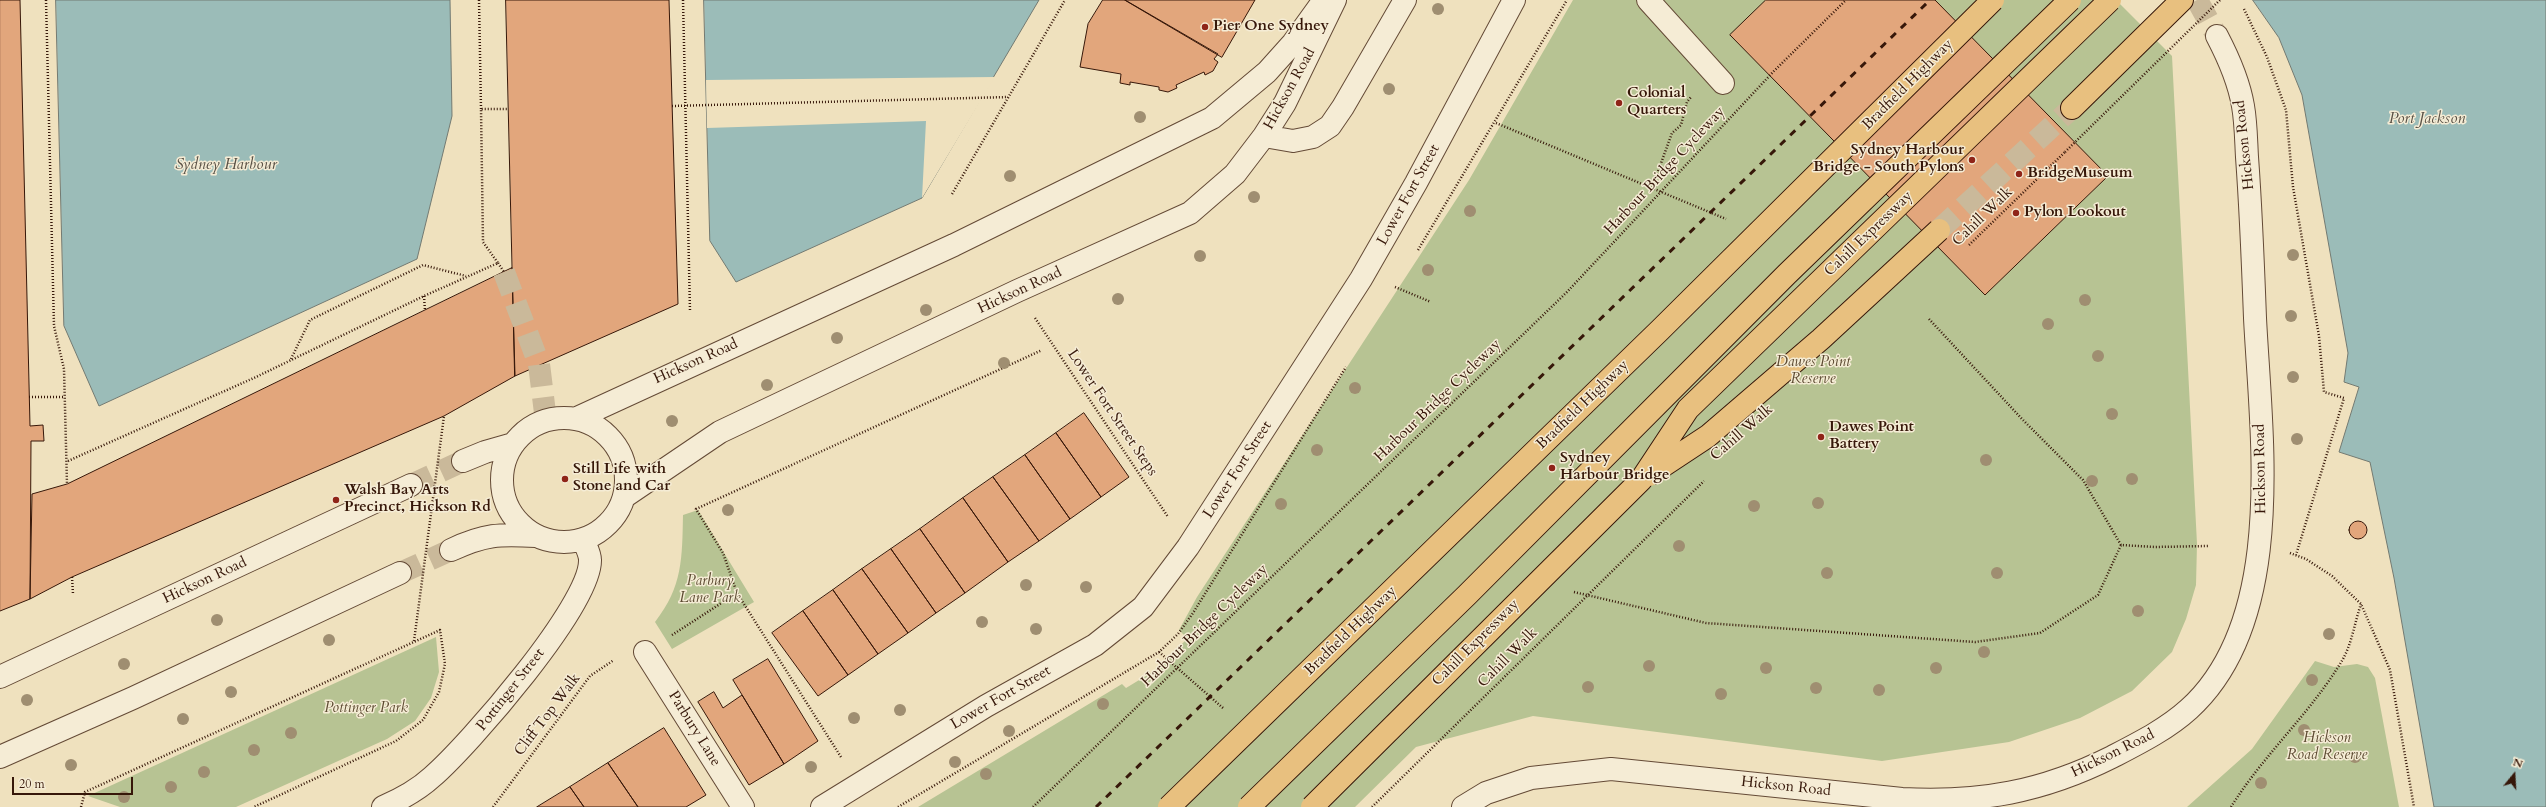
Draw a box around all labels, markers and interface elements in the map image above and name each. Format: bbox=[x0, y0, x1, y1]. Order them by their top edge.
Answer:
place label: Pier One Sydney bbox=[1213, 18, 1329, 36]
marker: Pier One Sydney bbox=[1200, 22, 1210, 32]
street label: Bradfield Highway bbox=[1859, 36, 1957, 134]
street label: Hickson Road bbox=[1260, 45, 1320, 133]
place label: Colonial Quarters bbox=[1627, 85, 1686, 120]
marker: Colonial Quarters bbox=[1614, 98, 1624, 108]
street label: Hickson Road bbox=[2231, 99, 2259, 191]
street label: Harbour Bridge Cycleway bbox=[1601, 103, 1729, 239]
water label: Port Jackson bbox=[2389, 109, 2465, 129]
street label: Lower Fort Street bbox=[1374, 141, 1444, 249]
place label: Sydney Harbour Bridge - South Pylons bbox=[1813, 142, 1964, 177]
water label: Sydney Harbour bbox=[175, 155, 277, 175]
marker: Sydney Harbour Bridge - South Pylons bbox=[1967, 155, 1977, 165]
place label: BridgeMuseum bbox=[2027, 165, 2133, 183]
marker: BridgeMuseum bbox=[2014, 169, 2024, 179]
street label: Cahill Walk bbox=[1949, 184, 2017, 250]
street label: Cahill Expressway bbox=[1821, 187, 1917, 281]
place label: Pylon Lookout bbox=[2024, 204, 2126, 222]
marker: Pylon Lookout bbox=[2011, 208, 2021, 218]
street label: Hickson Road bbox=[975, 264, 1065, 318]
street label: Hickson Road bbox=[651, 335, 741, 389]
street label: Harbour Bridge Cycleway bbox=[1371, 336, 1505, 466]
street label: Lower Fort Street Steps bbox=[1063, 346, 1161, 480]
park label: Dawes Point Reserve bbox=[1776, 354, 1850, 389]
street label: Bradfield Highway bbox=[1533, 356, 1633, 454]
street label: Cahill Walk bbox=[1707, 401, 1777, 465]
street label: Lower Fort Street bbox=[1200, 418, 1276, 522]
place label: Dawes Point Battery bbox=[1829, 419, 1914, 454]
street label: Hickson Road bbox=[2251, 424, 2271, 514]
marker: Dawes Point Battery bbox=[1816, 432, 1826, 442]
place label: Sydney Harbour Bridge bbox=[1560, 450, 1669, 485]
place label: Still Life with Stone and Car bbox=[573, 461, 670, 496]
marker: Sydney Harbour Bridge bbox=[1547, 463, 1557, 473]
marker: Still Life with Stone and Car bbox=[560, 474, 570, 484]
place label: Walsh Bay Arts Precinct, Hickson Rd bbox=[344, 482, 491, 517]
marker: Walsh Bay Arts Precinct, Hickson Rd bbox=[331, 495, 341, 505]
street label: Hickson Road bbox=[160, 554, 250, 608]
street label: Harbour Bridge Cycleway bbox=[1138, 561, 1272, 691]
park label: Parbury Lane Park bbox=[679, 573, 741, 608]
street label: Bradfield Highway bbox=[1301, 582, 1401, 680]
street label: Cahill Expressway bbox=[1429, 596, 1523, 690]
street label: Cahill Walk bbox=[1474, 624, 1542, 692]
street label: Pottinger Street bbox=[473, 645, 549, 735]
street label: Lower Fort Street bbox=[948, 662, 1054, 734]
street label: Cliff Top Walk bbox=[511, 670, 585, 760]
street label: Parbury Lane bbox=[664, 688, 724, 770]
park label: Pottinger Park bbox=[324, 700, 408, 718]
street label: Hickson Road bbox=[2068, 726, 2158, 782]
park label: Hickson Road Reserve bbox=[2287, 730, 2367, 765]
north arrow bbox=[2494, 755, 2534, 795]
text: N bbox=[2511, 755, 2525, 772]
scale bar bbox=[14, 769, 135, 795]
street label: Hickson Road bbox=[1740, 773, 1832, 801]
text: 20 m bbox=[19, 776, 45, 792]

